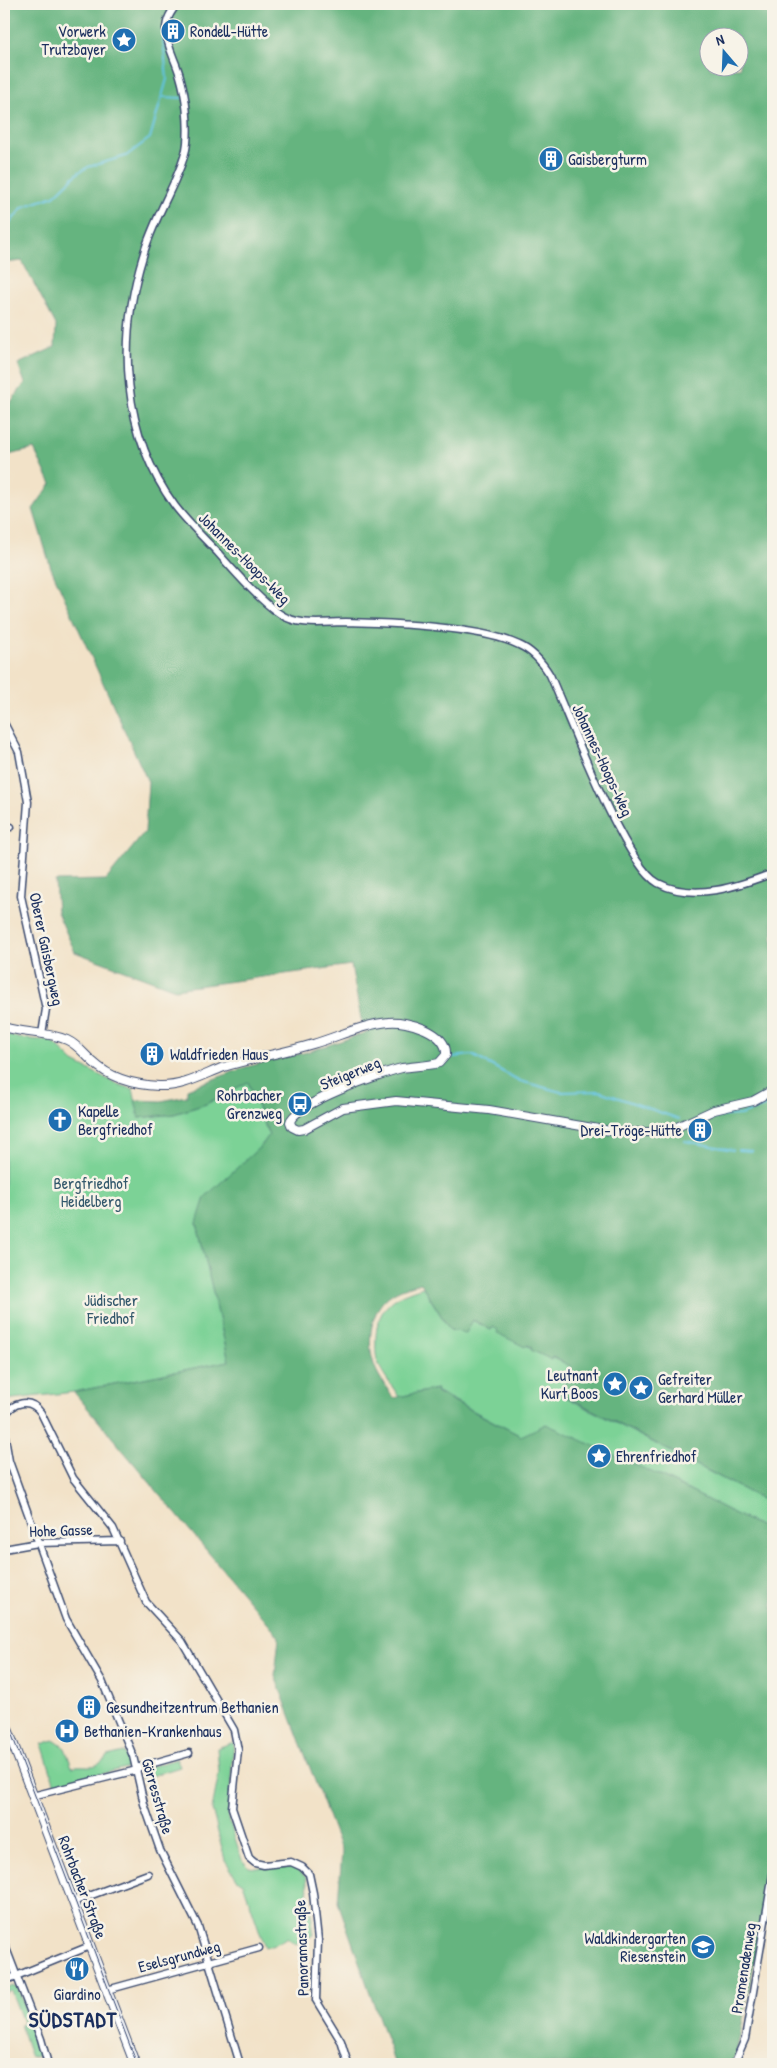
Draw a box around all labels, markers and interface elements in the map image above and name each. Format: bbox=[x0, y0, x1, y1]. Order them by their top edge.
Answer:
building icon: Rondell-Hütte bbox=[160, 18, 186, 44]
place label: Vorwerk Trutzbayer bbox=[41, 20, 106, 60]
place label: Rondell-Hütte bbox=[190, 20, 269, 42]
place icon: Vorwerk Trutzbayer bbox=[111, 27, 137, 53]
north arrow bbox=[700, 28, 750, 78]
text: N bbox=[713, 29, 727, 49]
building icon: Gaisbergturm bbox=[538, 146, 564, 172]
place label: Gaisbergturm bbox=[568, 148, 647, 170]
street label: Johannes-Hoops-Weg bbox=[194, 507, 296, 609]
street label: Johannes-Hoops-Weg bbox=[567, 700, 639, 820]
street label: Oberer Gaisbergweg bbox=[24, 890, 70, 1008]
building icon: Waldfrieden Haus bbox=[139, 1041, 165, 1067]
place label: Waldfrieden Haus bbox=[170, 1043, 268, 1065]
street label: Steigerweg bbox=[317, 1051, 383, 1095]
place label: Rohrbacher Grenzweg bbox=[217, 1084, 282, 1124]
bus stop icon: Rohrbacher Grenzweg bbox=[287, 1091, 313, 1117]
place label: Kapelle Bergfriedhof bbox=[78, 1100, 153, 1140]
church icon: Kapelle Bergfriedhof bbox=[47, 1107, 73, 1133]
building icon: Drei-Tröge-Hütte bbox=[687, 1117, 713, 1143]
place label: Drei-Tröge-Hütte bbox=[581, 1119, 683, 1141]
park label: Bergfriedhof Heidelberg bbox=[54, 1172, 129, 1212]
park label: Jüdischer Friedhof bbox=[84, 1289, 138, 1329]
place label: Leutnant Kurt Boos bbox=[541, 1364, 598, 1404]
place label: Gefreiter Gerhard Müller bbox=[658, 1368, 743, 1408]
place icon: Leutnant Kurt Boos bbox=[602, 1371, 628, 1397]
place icon: Gefreiter Gerhard Müller bbox=[628, 1375, 654, 1401]
place icon: Ehrenfriedhof bbox=[586, 1443, 612, 1469]
place label: Ehrenfriedhof bbox=[616, 1445, 697, 1467]
street label: Hohe Gasse bbox=[29, 1518, 94, 1542]
building icon: Gesundheitzentrum Bethanien bbox=[76, 1694, 102, 1720]
place label: Gesundheitzentrum Bethanien bbox=[106, 1696, 279, 1718]
hospital icon: Bethanien-Krankenhaus bbox=[54, 1718, 80, 1744]
place label: Bethanien-Krankenhaus bbox=[84, 1720, 222, 1742]
street label: Görresstraße bbox=[137, 1756, 179, 1837]
street label: Rohrbacher Straße bbox=[53, 1832, 113, 1942]
street label: Panoramastraße bbox=[288, 1899, 314, 1996]
street label: Promenadenweg bbox=[725, 1921, 761, 2015]
place label: Waldkindergarten Riesenstein bbox=[584, 1927, 686, 1967]
street label: Eselsgrundweg bbox=[136, 1934, 222, 1978]
school or university icon: Waldkindergarten Riesenstein bbox=[690, 1934, 716, 1960]
restaurant icon: Giardino bbox=[64, 1956, 90, 1982]
place label: Giardino bbox=[53, 1983, 101, 2005]
district label: SÜDSTADT bbox=[29, 2005, 118, 2034]

